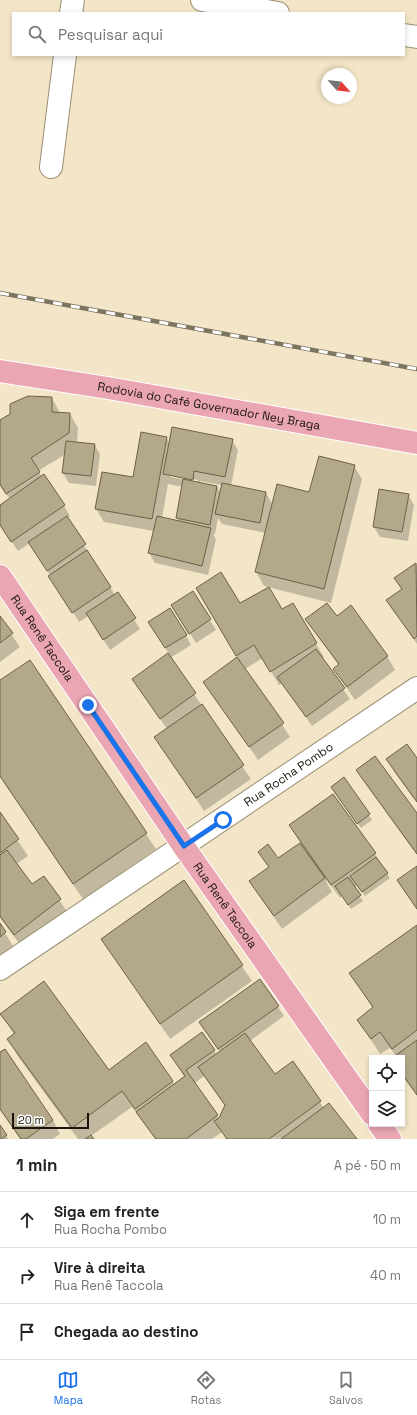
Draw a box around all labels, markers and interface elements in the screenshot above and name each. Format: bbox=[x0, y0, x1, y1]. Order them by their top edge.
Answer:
search box bbox=[12, 12, 405, 56]
icon: search bbox=[26, 23, 48, 45]
text: Pesquisar aqui bbox=[58, 25, 163, 44]
north arrow bbox=[321, 68, 357, 104]
street label: Rodovia do Café Governador Ney Braga bbox=[97, 378, 322, 434]
street label: Rua Renê Taccola bbox=[7, 592, 77, 685]
route end bbox=[79, 696, 97, 714]
street label: Rua Rocha Pombo bbox=[241, 739, 336, 810]
route start bbox=[214, 811, 232, 829]
street label: Rua Renê Taccola bbox=[189, 859, 261, 952]
map controls bbox=[369, 1055, 405, 1127]
button: locate bbox=[369, 1055, 405, 1091]
button: layers bbox=[369, 1091, 405, 1127]
scale bar bbox=[12, 1111, 89, 1130]
text: 20 m bbox=[18, 1113, 44, 1127]
text: 1 min bbox=[16, 1154, 58, 1176]
text: A pé · 50 m bbox=[334, 1157, 401, 1174]
text: Siga em frente bbox=[54, 1202, 160, 1221]
icon: ahead bbox=[16, 1209, 38, 1231]
text: 10 m bbox=[373, 1211, 401, 1228]
text: Rua Rocha Pombo bbox=[54, 1221, 167, 1238]
text: Vire à direita bbox=[54, 1258, 145, 1277]
icon: right bbox=[16, 1265, 38, 1287]
text: 40 m bbox=[370, 1267, 401, 1284]
text: Rua Renê Taccola bbox=[54, 1277, 164, 1294]
icon: arrive bbox=[16, 1321, 38, 1343]
text: Chegada ao destino bbox=[54, 1322, 198, 1341]
tab: Mapa bbox=[54, 1369, 83, 1407]
tab: Rotas bbox=[191, 1369, 221, 1407]
tab: Salvos bbox=[329, 1369, 363, 1407]

